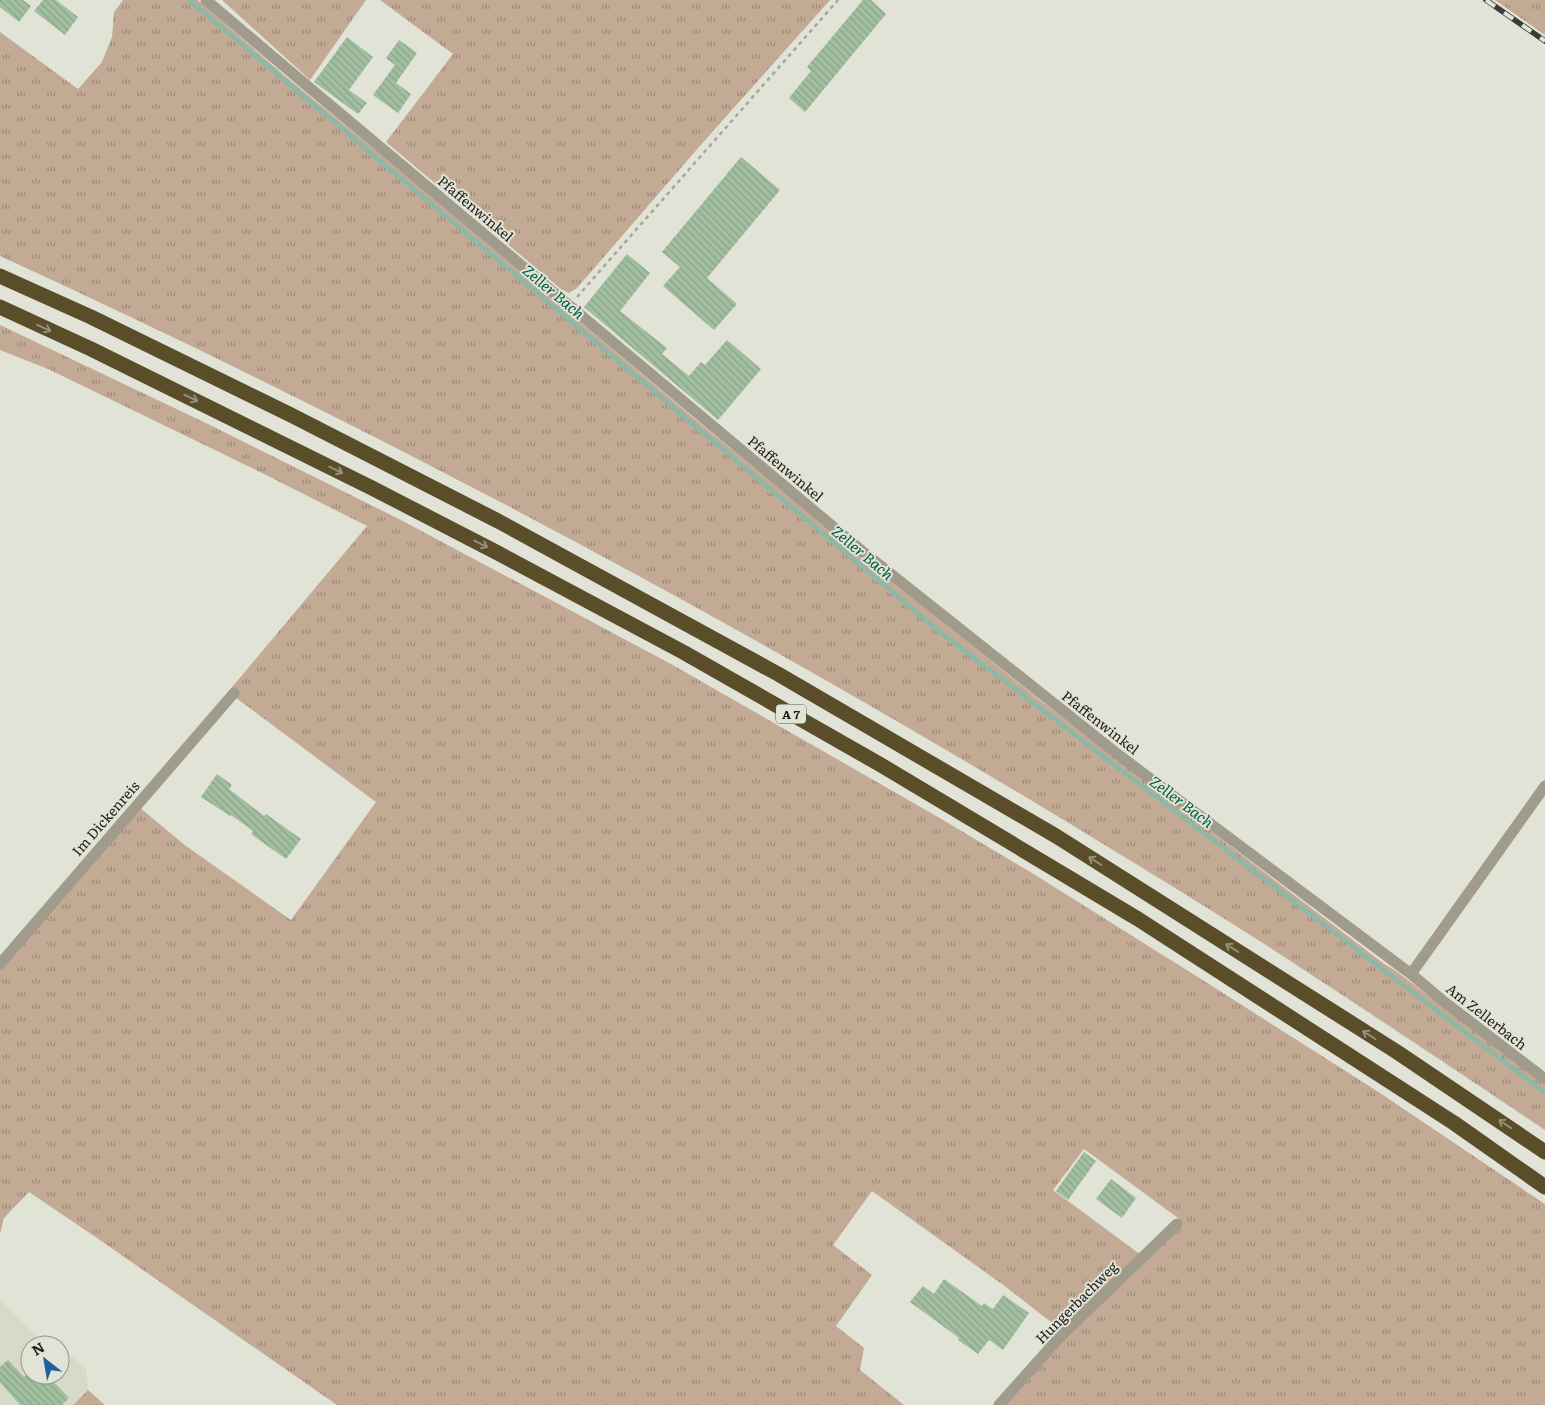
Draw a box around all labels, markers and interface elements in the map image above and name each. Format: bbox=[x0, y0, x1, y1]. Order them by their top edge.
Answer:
street label: Pfaffenwinkel bbox=[434, 170, 518, 246]
water label: Zeller Bach bbox=[518, 258, 590, 324]
one-way arrow bbox=[36, 323, 51, 333]
one-way arrow bbox=[183, 394, 198, 404]
street label: Pfaffenwinkel bbox=[744, 430, 828, 506]
one-way arrow bbox=[328, 466, 343, 475]
water label: Zeller Bach bbox=[827, 519, 899, 585]
one-way arrow bbox=[473, 540, 488, 549]
street label: Pfaffenwinkel bbox=[1058, 685, 1144, 759]
road number: A 7 bbox=[776, 704, 806, 724]
water label: Zeller Bach bbox=[1145, 769, 1219, 833]
street label: Im Dickenreis bbox=[67, 776, 143, 860]
one-way arrow bbox=[1088, 855, 1102, 865]
one-way arrow bbox=[1225, 942, 1239, 952]
street label: Am Zellerbach bbox=[1442, 978, 1532, 1054]
one-way arrow bbox=[1363, 1029, 1377, 1039]
one-way arrow bbox=[1498, 1119, 1512, 1129]
street label: Hungerbachweg bbox=[1030, 1256, 1122, 1348]
north arrow bbox=[20, 1335, 70, 1385]
text: N bbox=[28, 1336, 48, 1360]

